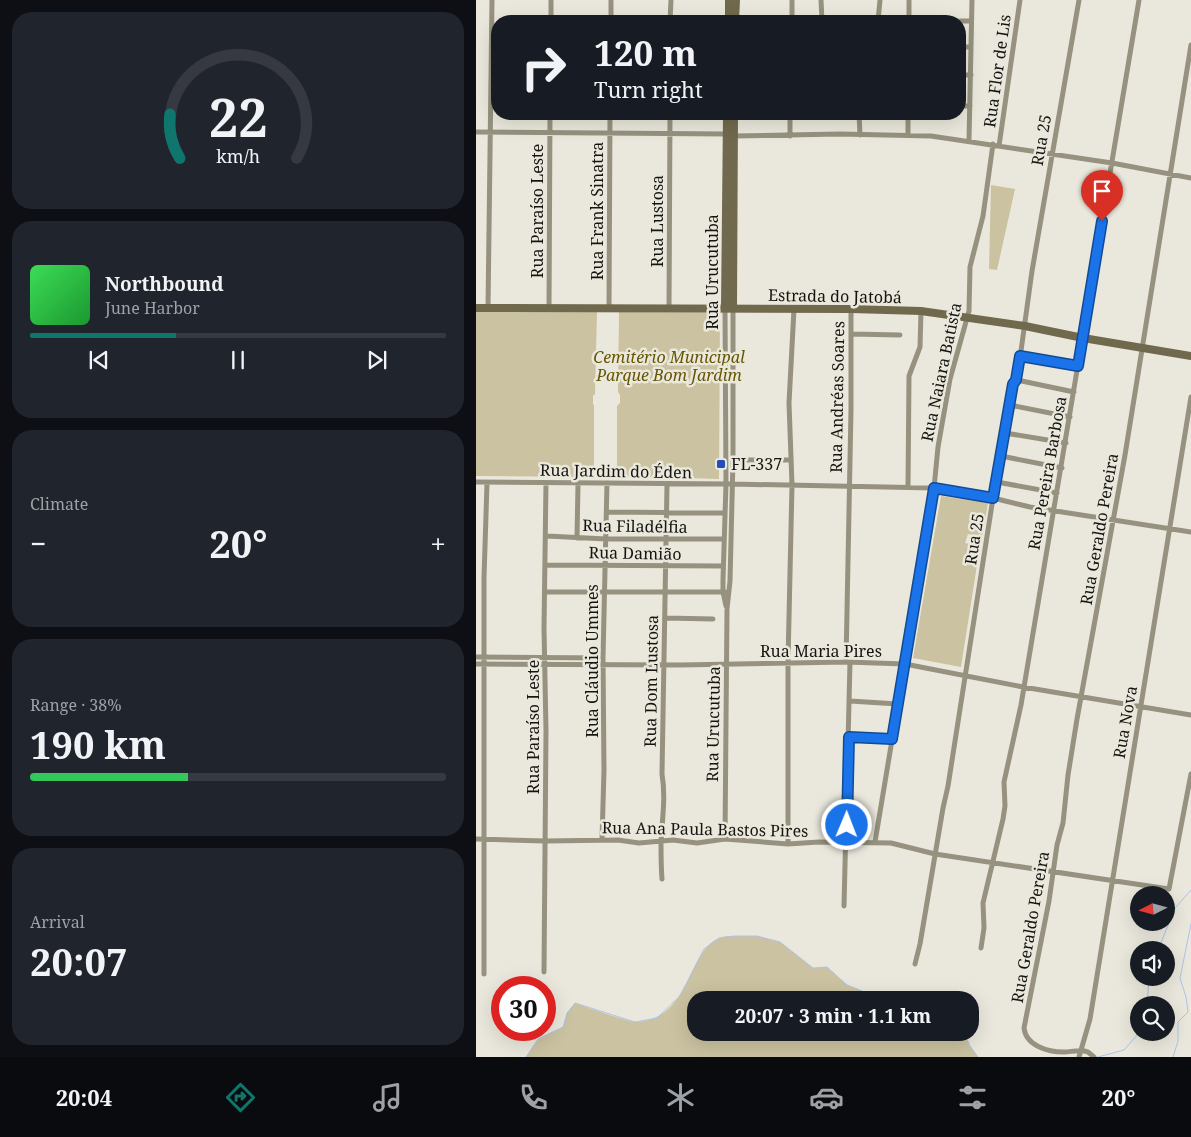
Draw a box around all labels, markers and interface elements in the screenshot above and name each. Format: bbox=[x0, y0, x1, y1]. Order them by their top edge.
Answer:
street label: Rua Flor de Lis bbox=[978, 13, 1016, 129]
text: 120 m bbox=[594, 29, 697, 76]
icon: right bbox=[511, 35, 576, 100]
text: Turn right bbox=[594, 74, 703, 104]
text: 22 bbox=[209, 81, 267, 152]
street label: Rua 25 bbox=[1026, 113, 1056, 167]
street label: Rua Frank Sinatra bbox=[586, 142, 608, 280]
text: km/h bbox=[216, 144, 260, 168]
street label: Rua Paraíso Leste bbox=[526, 144, 548, 278]
pin bbox=[1081, 170, 1123, 221]
street label: Rua Lustosa bbox=[646, 175, 668, 267]
icon: arrive bbox=[1088, 177, 1116, 205]
street label: Rua Urucutuba bbox=[701, 214, 723, 330]
text: Northbound bbox=[105, 271, 224, 297]
street label: Estrada do Jatobá bbox=[768, 284, 902, 308]
text: June Harbor bbox=[105, 297, 200, 319]
street label: Rua Naiara Batista bbox=[916, 300, 966, 444]
street label: Rua Andréas Soares bbox=[825, 321, 849, 473]
icon: previous bbox=[85, 346, 113, 374]
icon: pause bbox=[224, 346, 252, 374]
icon: next bbox=[363, 346, 391, 374]
park label: Cemitério Municipal Parque Bom Jardim bbox=[593, 346, 745, 386]
street label: Rua Pereira Barbosa bbox=[1023, 394, 1071, 552]
street label: Rua Geraldo Pereira bbox=[1075, 451, 1123, 607]
place label: FL-337 bbox=[731, 453, 782, 475]
marker: FL-337 bbox=[715, 458, 727, 470]
street label: Rua Jardim do Éden bbox=[540, 459, 692, 483]
text: Climate bbox=[30, 493, 88, 515]
street label: Rua 25 bbox=[959, 512, 989, 566]
street label: Rua Filadélfia bbox=[582, 514, 688, 538]
text: 20° bbox=[209, 517, 267, 569]
text: − bbox=[30, 524, 46, 562]
text: + bbox=[430, 524, 446, 562]
street label: Rua Damião bbox=[588, 541, 682, 565]
street label: Rua Cláudio Ummes bbox=[581, 584, 603, 738]
street label: Rua Dom Lustosa bbox=[639, 615, 663, 747]
street label: Rua Maria Pires bbox=[760, 640, 882, 662]
street label: Rua Paraíso Leste bbox=[522, 660, 544, 794]
street label: Rua Urucutuba bbox=[701, 666, 725, 782]
street label: Rua Nova bbox=[1108, 684, 1142, 760]
text: Range · 38% bbox=[30, 694, 122, 716]
text: 190 km bbox=[30, 718, 166, 770]
position arrow bbox=[820, 798, 872, 850]
street label: Rua Ana Paula Bastos Pires bbox=[602, 816, 808, 842]
street label: Rua Geraldo Pereira bbox=[1006, 849, 1054, 1005]
north arrow bbox=[1130, 886, 1175, 931]
map controls bbox=[1130, 886, 1175, 1041]
text: Arrival bbox=[30, 911, 85, 933]
text: 20:07 bbox=[30, 935, 127, 987]
button: sound bbox=[1130, 941, 1175, 986]
speed limit sign: 30 bbox=[491, 976, 556, 1041]
button: search bbox=[1130, 996, 1175, 1041]
text: 20:07 · 3 min · 1.1 km bbox=[735, 1003, 931, 1029]
icon: directions bbox=[223, 1080, 258, 1115]
icon: music bbox=[370, 1080, 405, 1115]
icon: phone bbox=[516, 1080, 551, 1115]
icon: climate bbox=[663, 1080, 698, 1115]
icon: car bbox=[809, 1080, 844, 1115]
icon: filters bbox=[955, 1080, 990, 1115]
text: 20:04 bbox=[56, 1082, 112, 1112]
text: 20° bbox=[1102, 1082, 1135, 1112]

